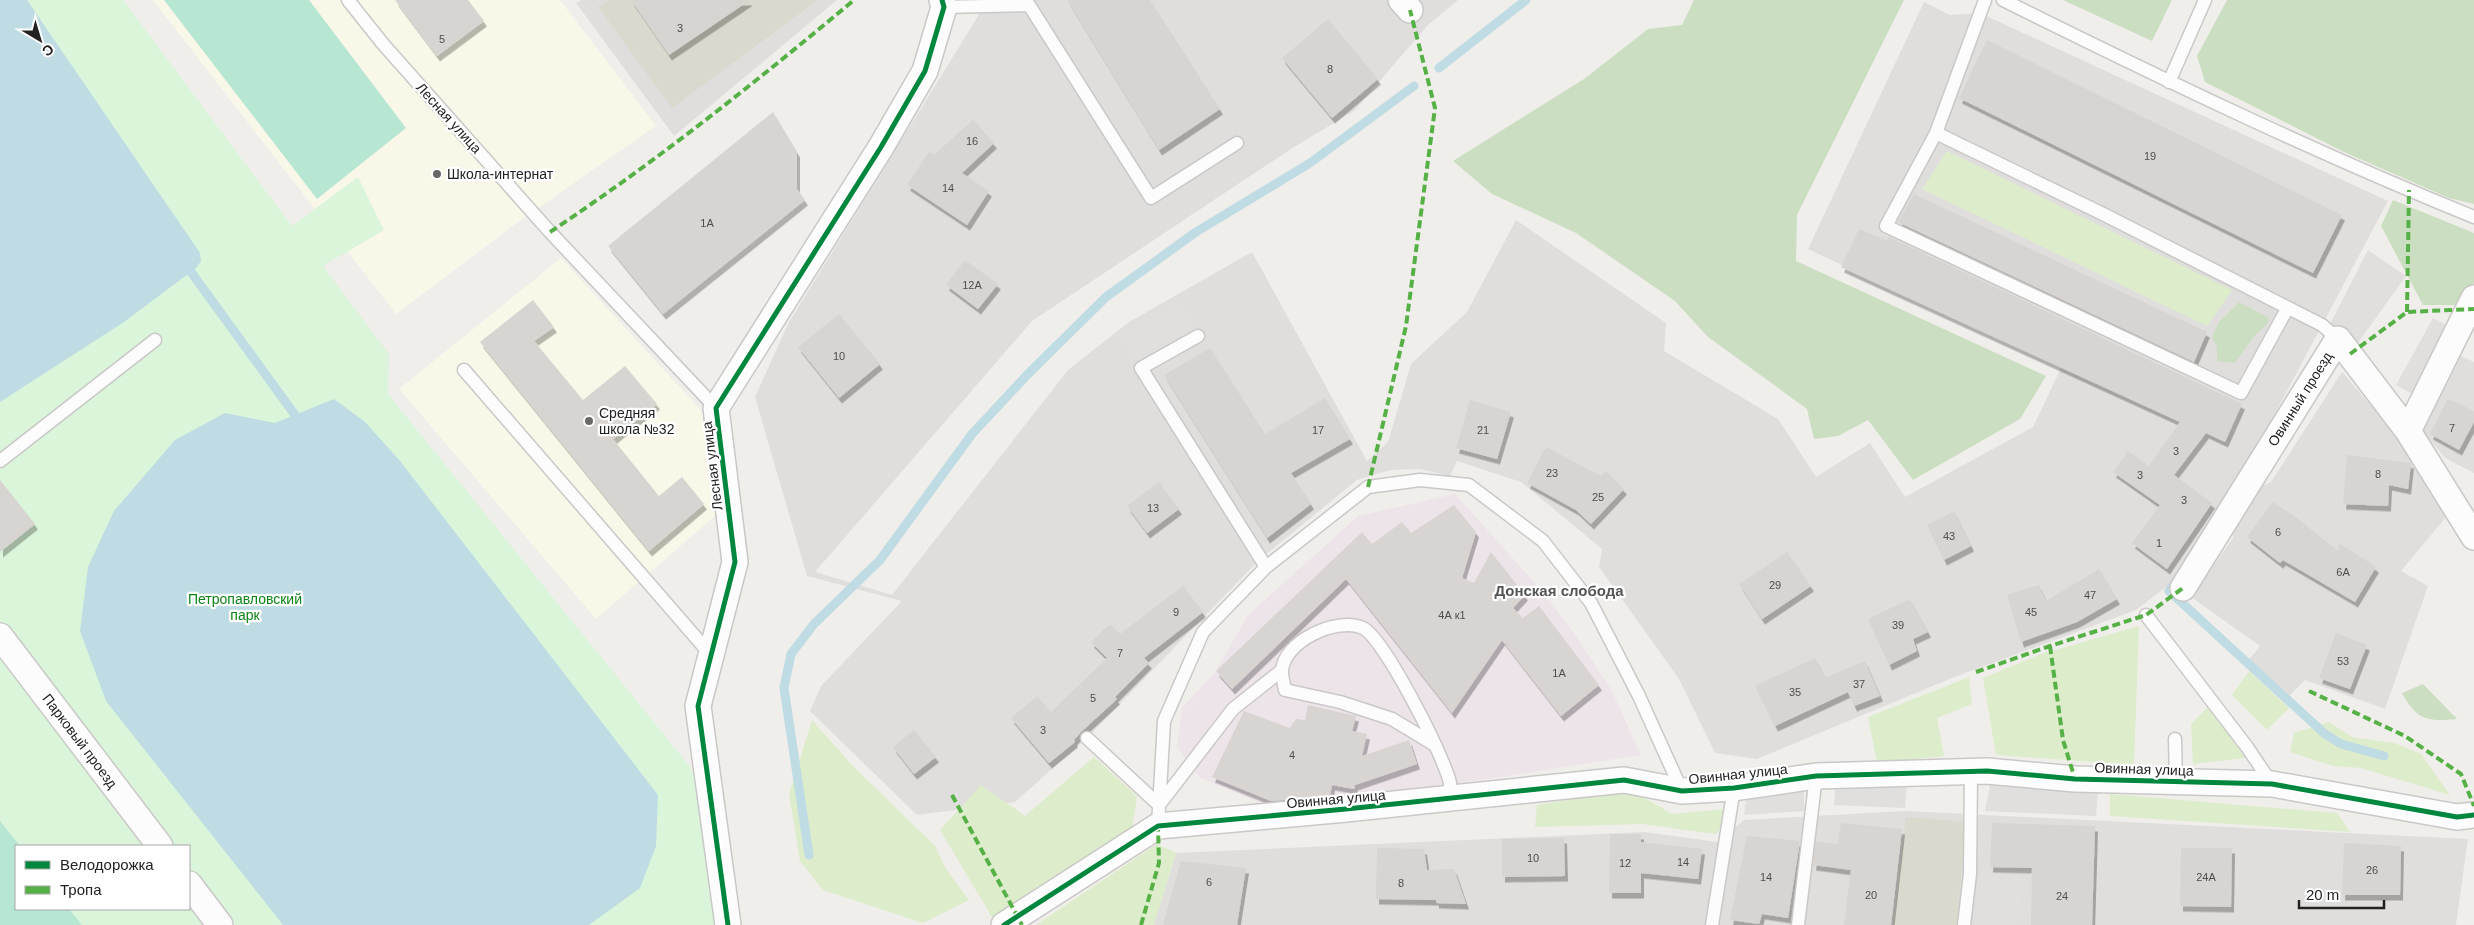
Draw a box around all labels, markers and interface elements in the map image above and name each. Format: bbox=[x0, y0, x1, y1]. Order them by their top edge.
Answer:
north arrow bbox=[15, 15, 65, 65]
house number: 3 bbox=[677, 22, 683, 34]
house number: 5 bbox=[439, 33, 445, 45]
text: С bbox=[39, 41, 57, 60]
house number: 8 bbox=[1327, 63, 1333, 75]
street label: Лесная улица bbox=[413, 79, 485, 157]
house number: 16 bbox=[966, 135, 978, 147]
house number: 19 bbox=[2144, 150, 2156, 162]
place label: Школа-интернат bbox=[447, 166, 554, 182]
marker: Школа-интернат bbox=[431, 168, 443, 180]
house number: 14 bbox=[942, 182, 954, 194]
house number: 1А bbox=[700, 217, 714, 229]
house number: 12А bbox=[962, 279, 982, 291]
street label: Овинный проезд bbox=[2265, 349, 2335, 449]
house number: 10 bbox=[833, 350, 845, 362]
place label: Средняя школа №32 bbox=[599, 405, 675, 437]
marker: Средняя школа №32 bbox=[583, 415, 595, 427]
street label: Лесная улица bbox=[699, 420, 725, 511]
house number: 7 bbox=[2449, 422, 2455, 434]
house number: 17 bbox=[1312, 424, 1324, 436]
house number: 21 bbox=[1477, 424, 1489, 436]
house number: 3 bbox=[2173, 445, 2179, 457]
house number: 23 bbox=[1546, 467, 1558, 479]
house number: 8 bbox=[2375, 468, 2381, 480]
house number: 3 bbox=[2137, 469, 2143, 481]
house number: 25 bbox=[1592, 491, 1604, 503]
house number: 3 bbox=[2181, 494, 2187, 506]
house number: 13 bbox=[1147, 502, 1159, 514]
house number: 6 bbox=[2275, 526, 2281, 538]
house number: 43 bbox=[1943, 530, 1955, 542]
house number: 1 bbox=[2156, 537, 2162, 549]
house number: 6А bbox=[2336, 566, 2350, 578]
house number: 29 bbox=[1769, 579, 1781, 591]
district label: Донская слобода bbox=[1494, 582, 1624, 599]
house number: 47 bbox=[2084, 589, 2096, 601]
park label: Петропавловский парк bbox=[188, 591, 302, 623]
house number: 9 bbox=[1173, 606, 1179, 618]
house number: 45 bbox=[2025, 606, 2037, 618]
house number: 4А к1 bbox=[1438, 609, 1466, 621]
house number: 39 bbox=[1892, 619, 1904, 631]
house number: 7 bbox=[1117, 647, 1123, 659]
house number: 53 bbox=[2337, 655, 2349, 667]
house number: 1А bbox=[1552, 667, 1566, 679]
house number: 37 bbox=[1853, 678, 1865, 690]
house number: 35 bbox=[1789, 686, 1801, 698]
street label: Парковый проезд bbox=[39, 691, 121, 791]
house number: 5 bbox=[1090, 692, 1096, 704]
house number: 3 bbox=[1040, 724, 1046, 736]
house number: 4 bbox=[1289, 749, 1295, 761]
street label: Овинная улица bbox=[2094, 759, 2194, 779]
street label: Овинная улица bbox=[1688, 761, 1788, 787]
street label: Овинная улица bbox=[1286, 787, 1386, 811]
legend bbox=[15, 845, 190, 910]
house number: 10 bbox=[1527, 852, 1539, 864]
text: Велодорожка bbox=[60, 856, 154, 873]
house number: 14 bbox=[1677, 856, 1689, 868]
house number: 12 bbox=[1619, 857, 1631, 869]
house number: 26 bbox=[2366, 864, 2378, 876]
house number: 14 bbox=[1760, 871, 1772, 883]
house number: 24А bbox=[2196, 871, 2216, 883]
house number: 6 bbox=[1206, 876, 1212, 888]
house number: 8 bbox=[1398, 877, 1404, 889]
scale bar bbox=[2299, 878, 2384, 910]
text: Тропа bbox=[60, 881, 102, 898]
text: 20 m bbox=[2306, 886, 2339, 903]
house number: 20 bbox=[1865, 889, 1877, 901]
house number: 24 bbox=[2056, 890, 2068, 902]

